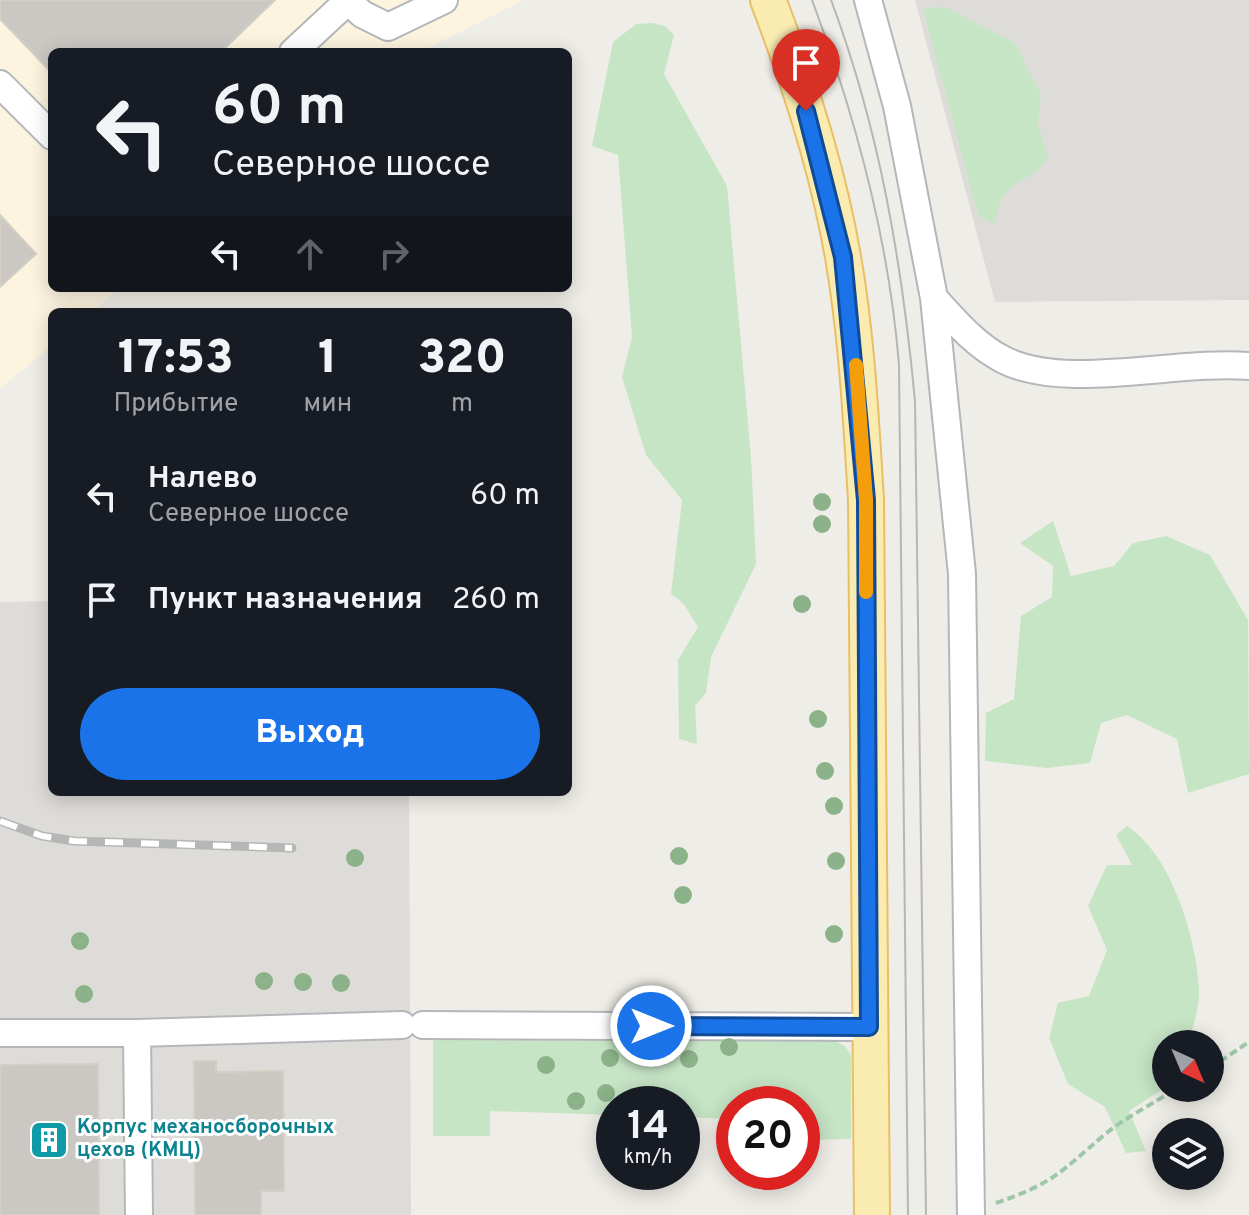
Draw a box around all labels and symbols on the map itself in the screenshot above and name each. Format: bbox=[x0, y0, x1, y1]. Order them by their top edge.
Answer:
pin bbox=[772, 29, 840, 111]
position arrow bbox=[609, 984, 693, 1068]
north arrow bbox=[1152, 1030, 1224, 1102]
speed limit sign: 20 bbox=[716, 1086, 820, 1190]
place label: Корпус механосборочных цехов (КМЦ) bbox=[77, 1115, 334, 1164]
building icon: Корпус механосборочных цехов (КМЦ) bbox=[28, 1119, 70, 1161]

